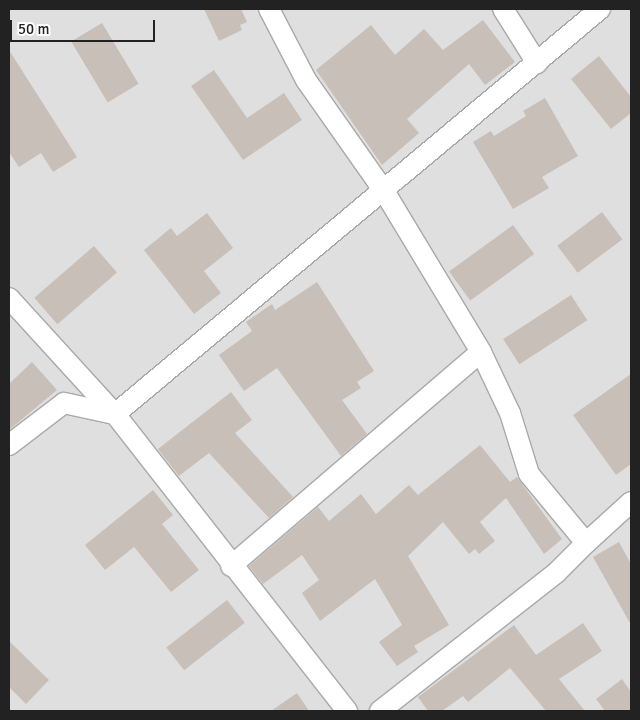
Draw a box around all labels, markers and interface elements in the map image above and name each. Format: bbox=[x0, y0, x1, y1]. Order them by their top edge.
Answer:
scale bar bbox=[12, 10, 158, 42]
text: 50 m bbox=[18, 20, 49, 38]

